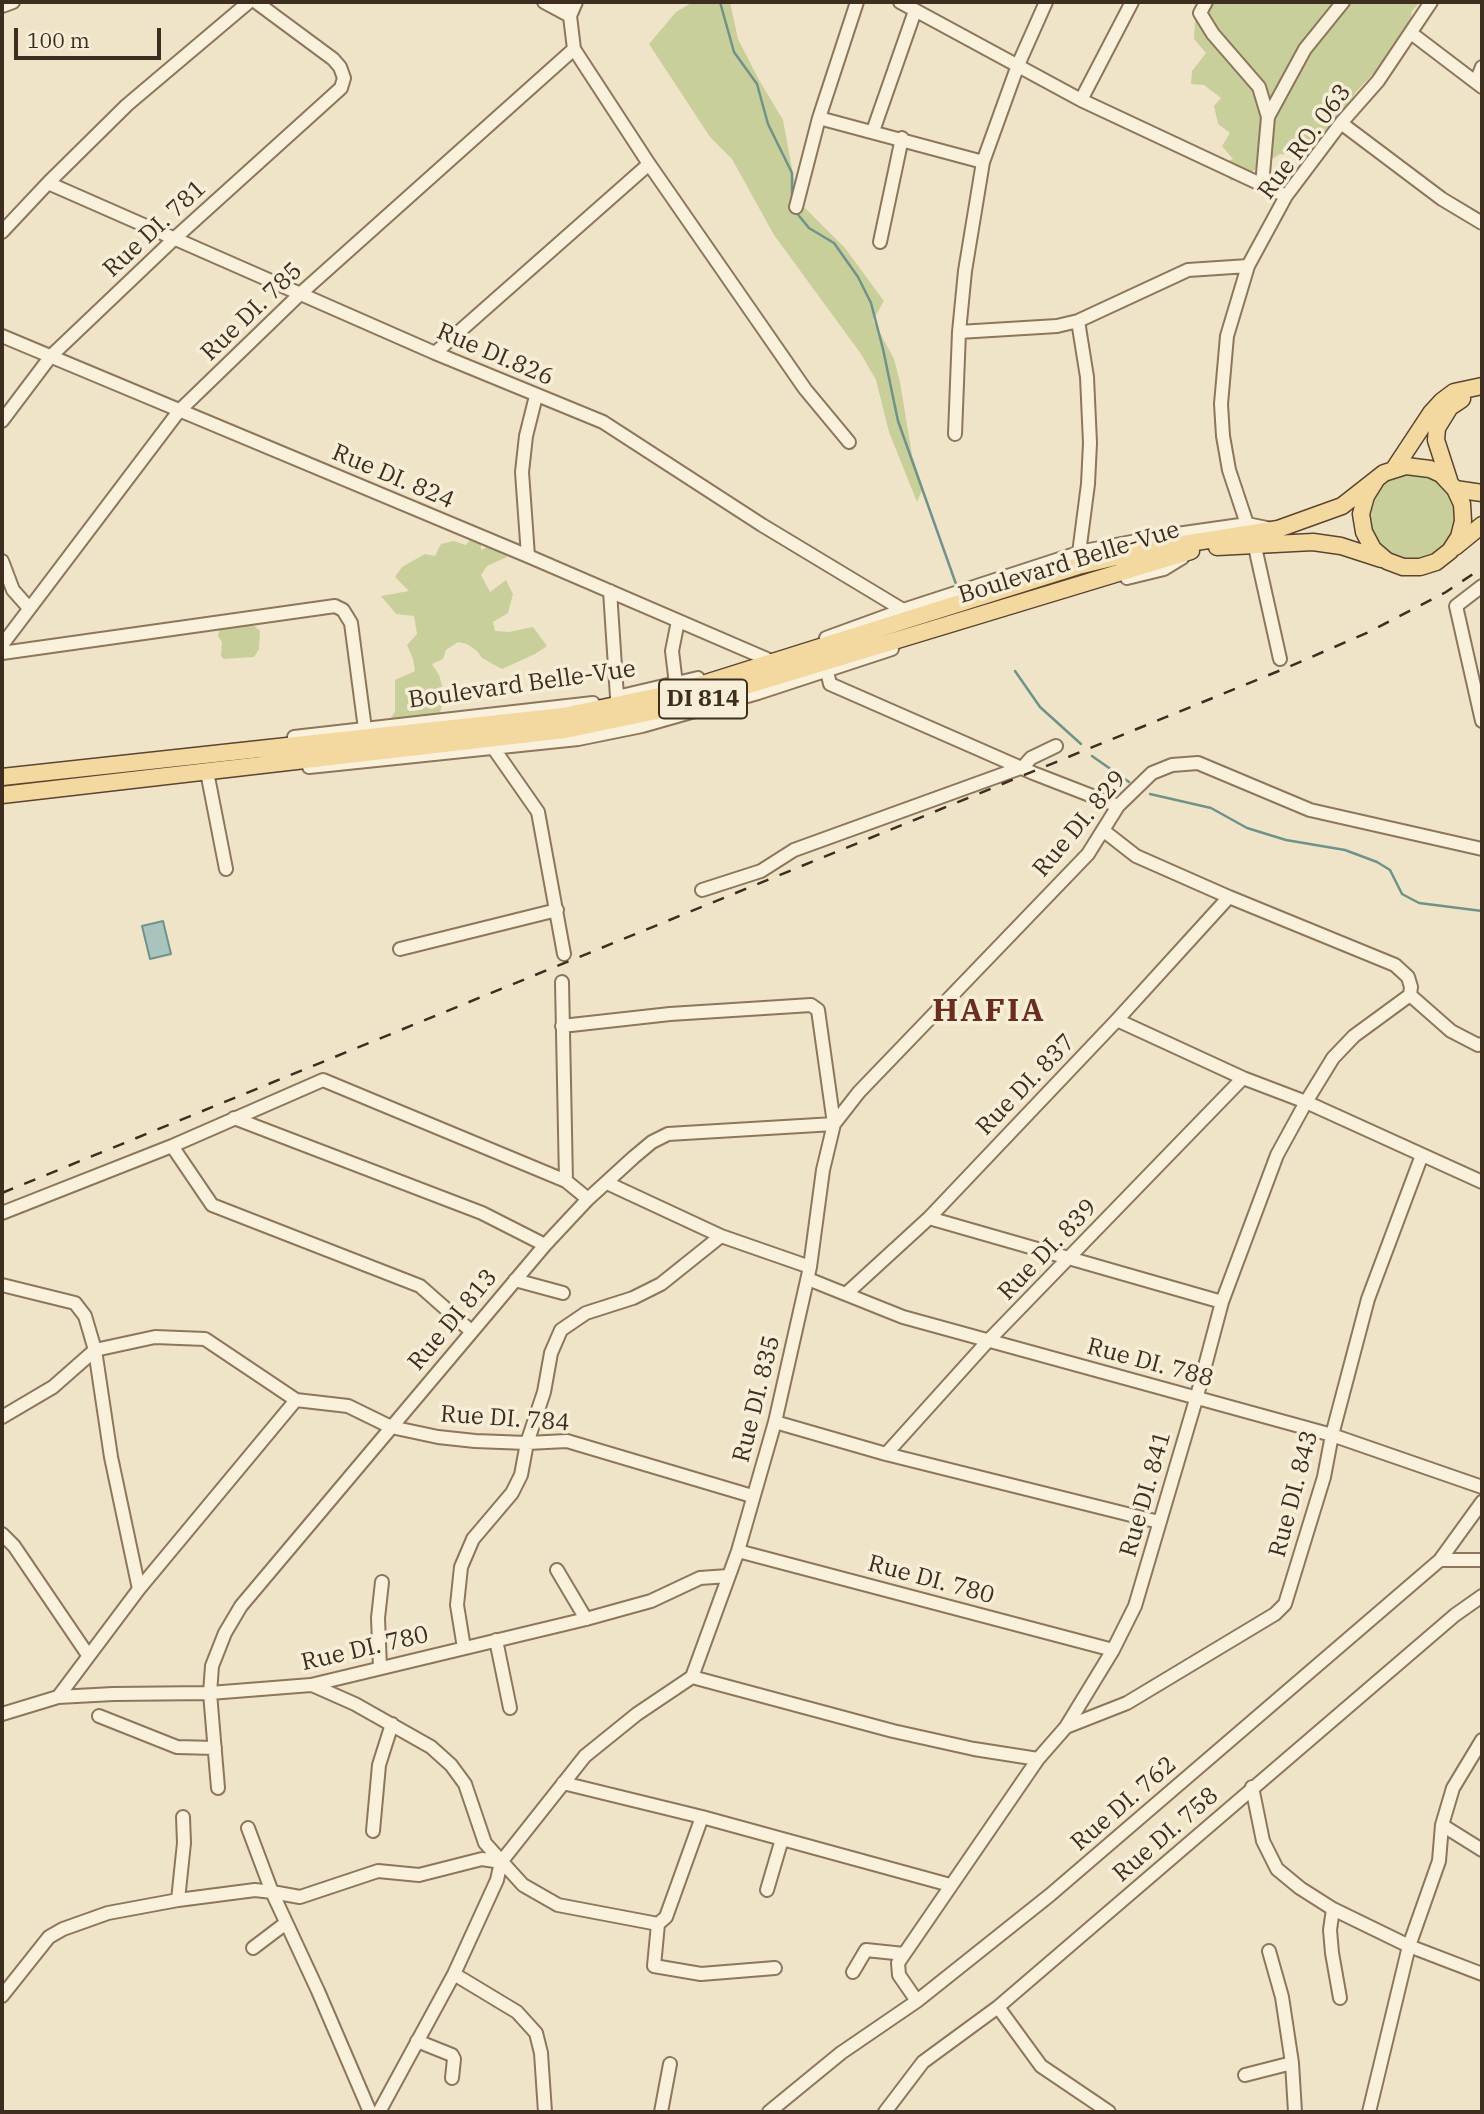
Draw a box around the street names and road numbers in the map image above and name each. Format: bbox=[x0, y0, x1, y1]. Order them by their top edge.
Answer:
street label: Rue RO. 063 bbox=[1252, 79, 1358, 205]
street label: Rue DI. 781 bbox=[98, 174, 212, 284]
street label: Rue DI. 785 bbox=[195, 257, 309, 367]
street label: Rue DI.826 bbox=[432, 317, 558, 393]
street label: Rue DI. 824 bbox=[328, 438, 458, 516]
street label: Boulevard Belle-Vue bbox=[955, 516, 1183, 610]
street label: Boulevard Belle-Vue bbox=[406, 655, 638, 715]
road number: DI 814 bbox=[659, 680, 747, 719]
street label: Rue DI. 829 bbox=[1027, 765, 1133, 883]
street label: Rue DI. 837 bbox=[971, 1028, 1081, 1142]
street label: Rue DI. 839 bbox=[993, 1193, 1103, 1307]
street label: Rue DI 813 bbox=[402, 1264, 504, 1376]
street label: Rue DI. 788 bbox=[1084, 1332, 1216, 1394]
street label: Rue DI. 835 bbox=[727, 1333, 787, 1465]
street label: Rue DI. 784 bbox=[439, 1400, 571, 1438]
street label: Rue DI. 841 bbox=[1114, 1428, 1178, 1560]
street label: Rue DI. 843 bbox=[1263, 1428, 1325, 1560]
street label: Rue DI. 780 bbox=[865, 1549, 997, 1611]
street label: Rue DI. 780 bbox=[299, 1620, 431, 1678]
street label: Rue DI. 762 bbox=[1066, 1751, 1182, 1857]
street label: Rue DI. 758 bbox=[1108, 1782, 1224, 1888]

